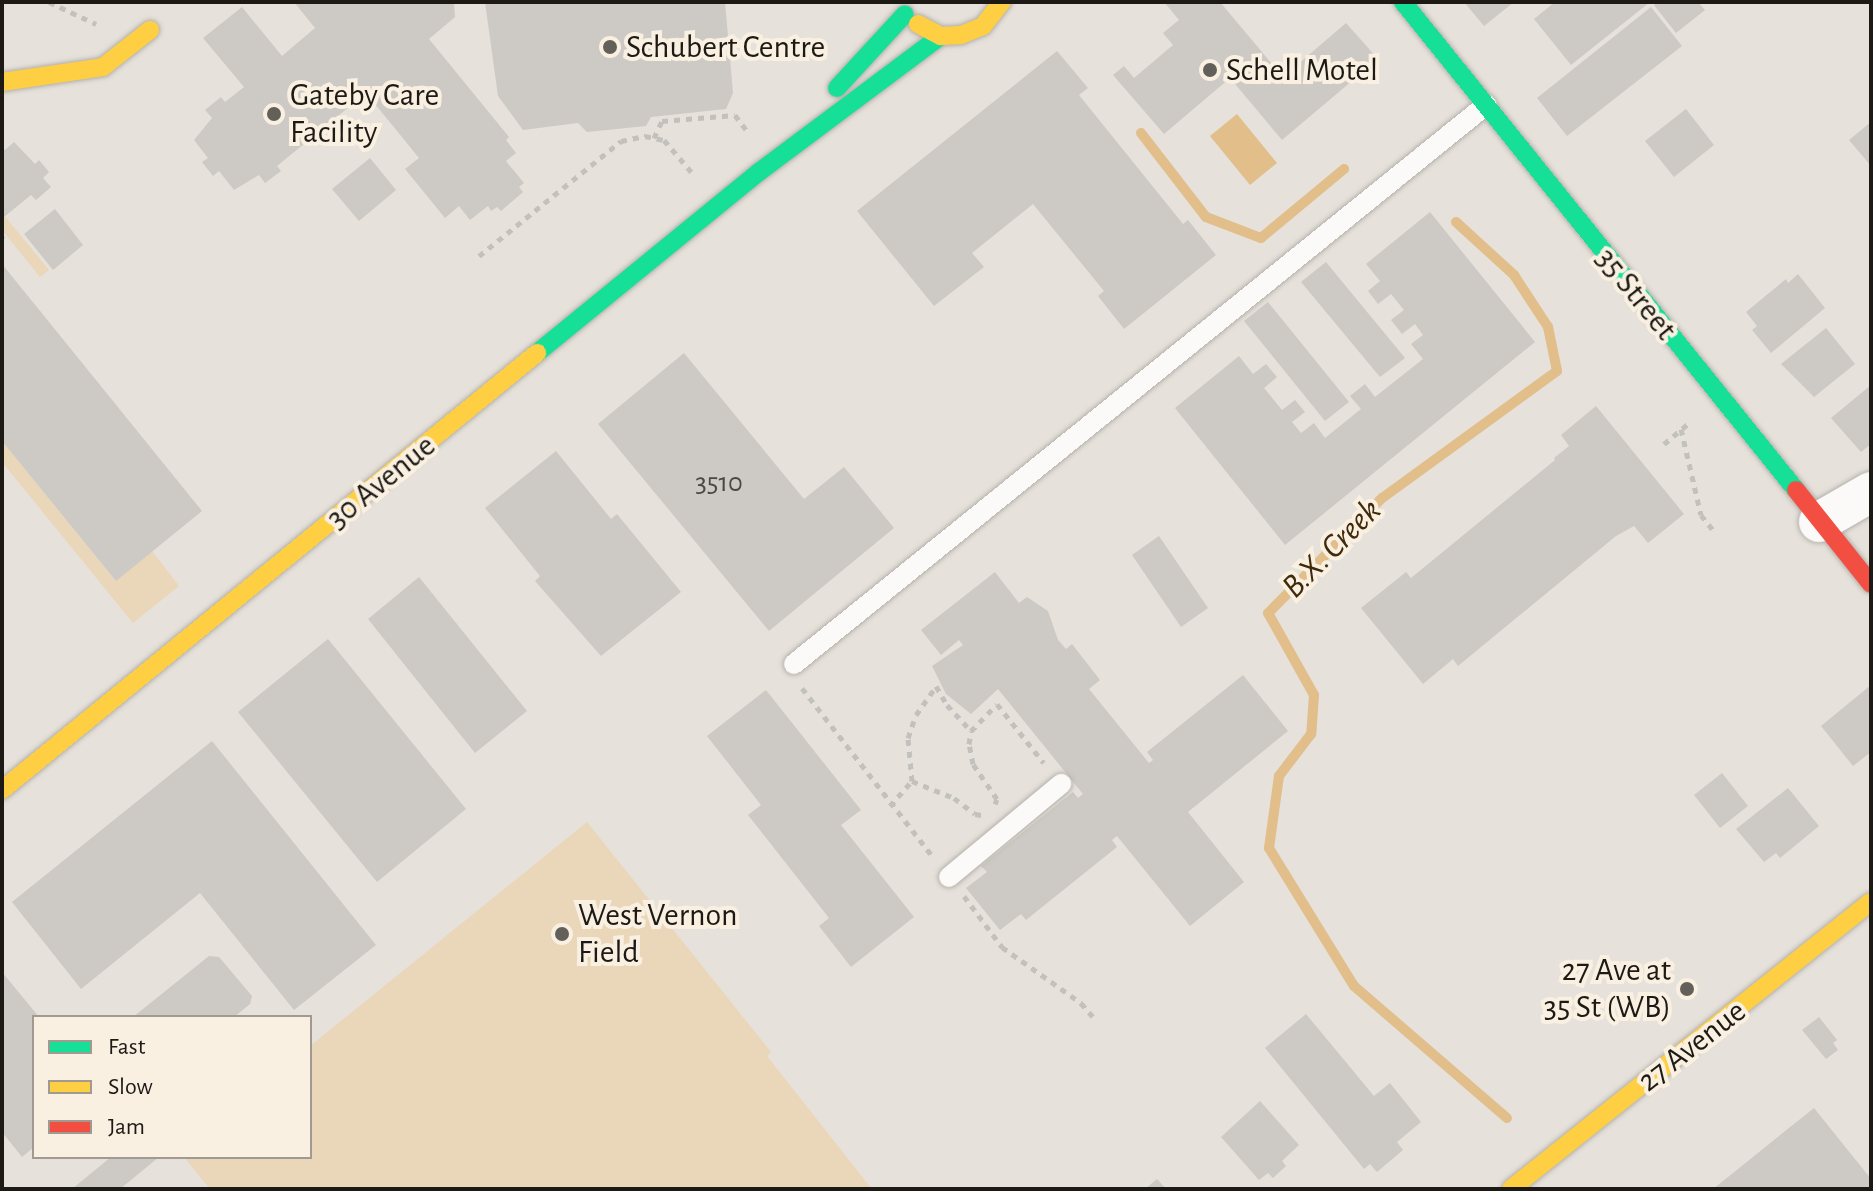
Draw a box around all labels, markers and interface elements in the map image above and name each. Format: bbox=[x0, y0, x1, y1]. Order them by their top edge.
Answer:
place label: Schubert Centre bbox=[626, 28, 825, 66]
marker: Schubert Centre bbox=[601, 38, 619, 56]
place label: Schell Motel bbox=[1226, 51, 1378, 89]
marker: Schell Motel bbox=[1201, 61, 1219, 79]
place label: Gateby Care Facility bbox=[290, 77, 439, 152]
marker: Gateby Care Facility bbox=[265, 105, 283, 123]
street label: 35 Street bbox=[1587, 240, 1685, 348]
street label: 30 Avenue bbox=[319, 427, 443, 537]
house number: 3510 bbox=[695, 466, 743, 500]
water label: B.X. Creek bbox=[1274, 491, 1390, 607]
place label: West Vernon Field bbox=[578, 897, 737, 972]
marker: West Vernon Field bbox=[553, 925, 571, 943]
place label: 27 Ave at 35 St (WB) bbox=[1544, 952, 1671, 1027]
marker: 27 Ave at 35 St (WB) bbox=[1678, 980, 1696, 998]
street label: 27 Avenue bbox=[1630, 992, 1754, 1100]
legend bbox=[32, 1015, 312, 1159]
text: Fast bbox=[108, 1035, 145, 1059]
text: Slow bbox=[108, 1075, 153, 1099]
text: Jam bbox=[108, 1115, 145, 1139]

